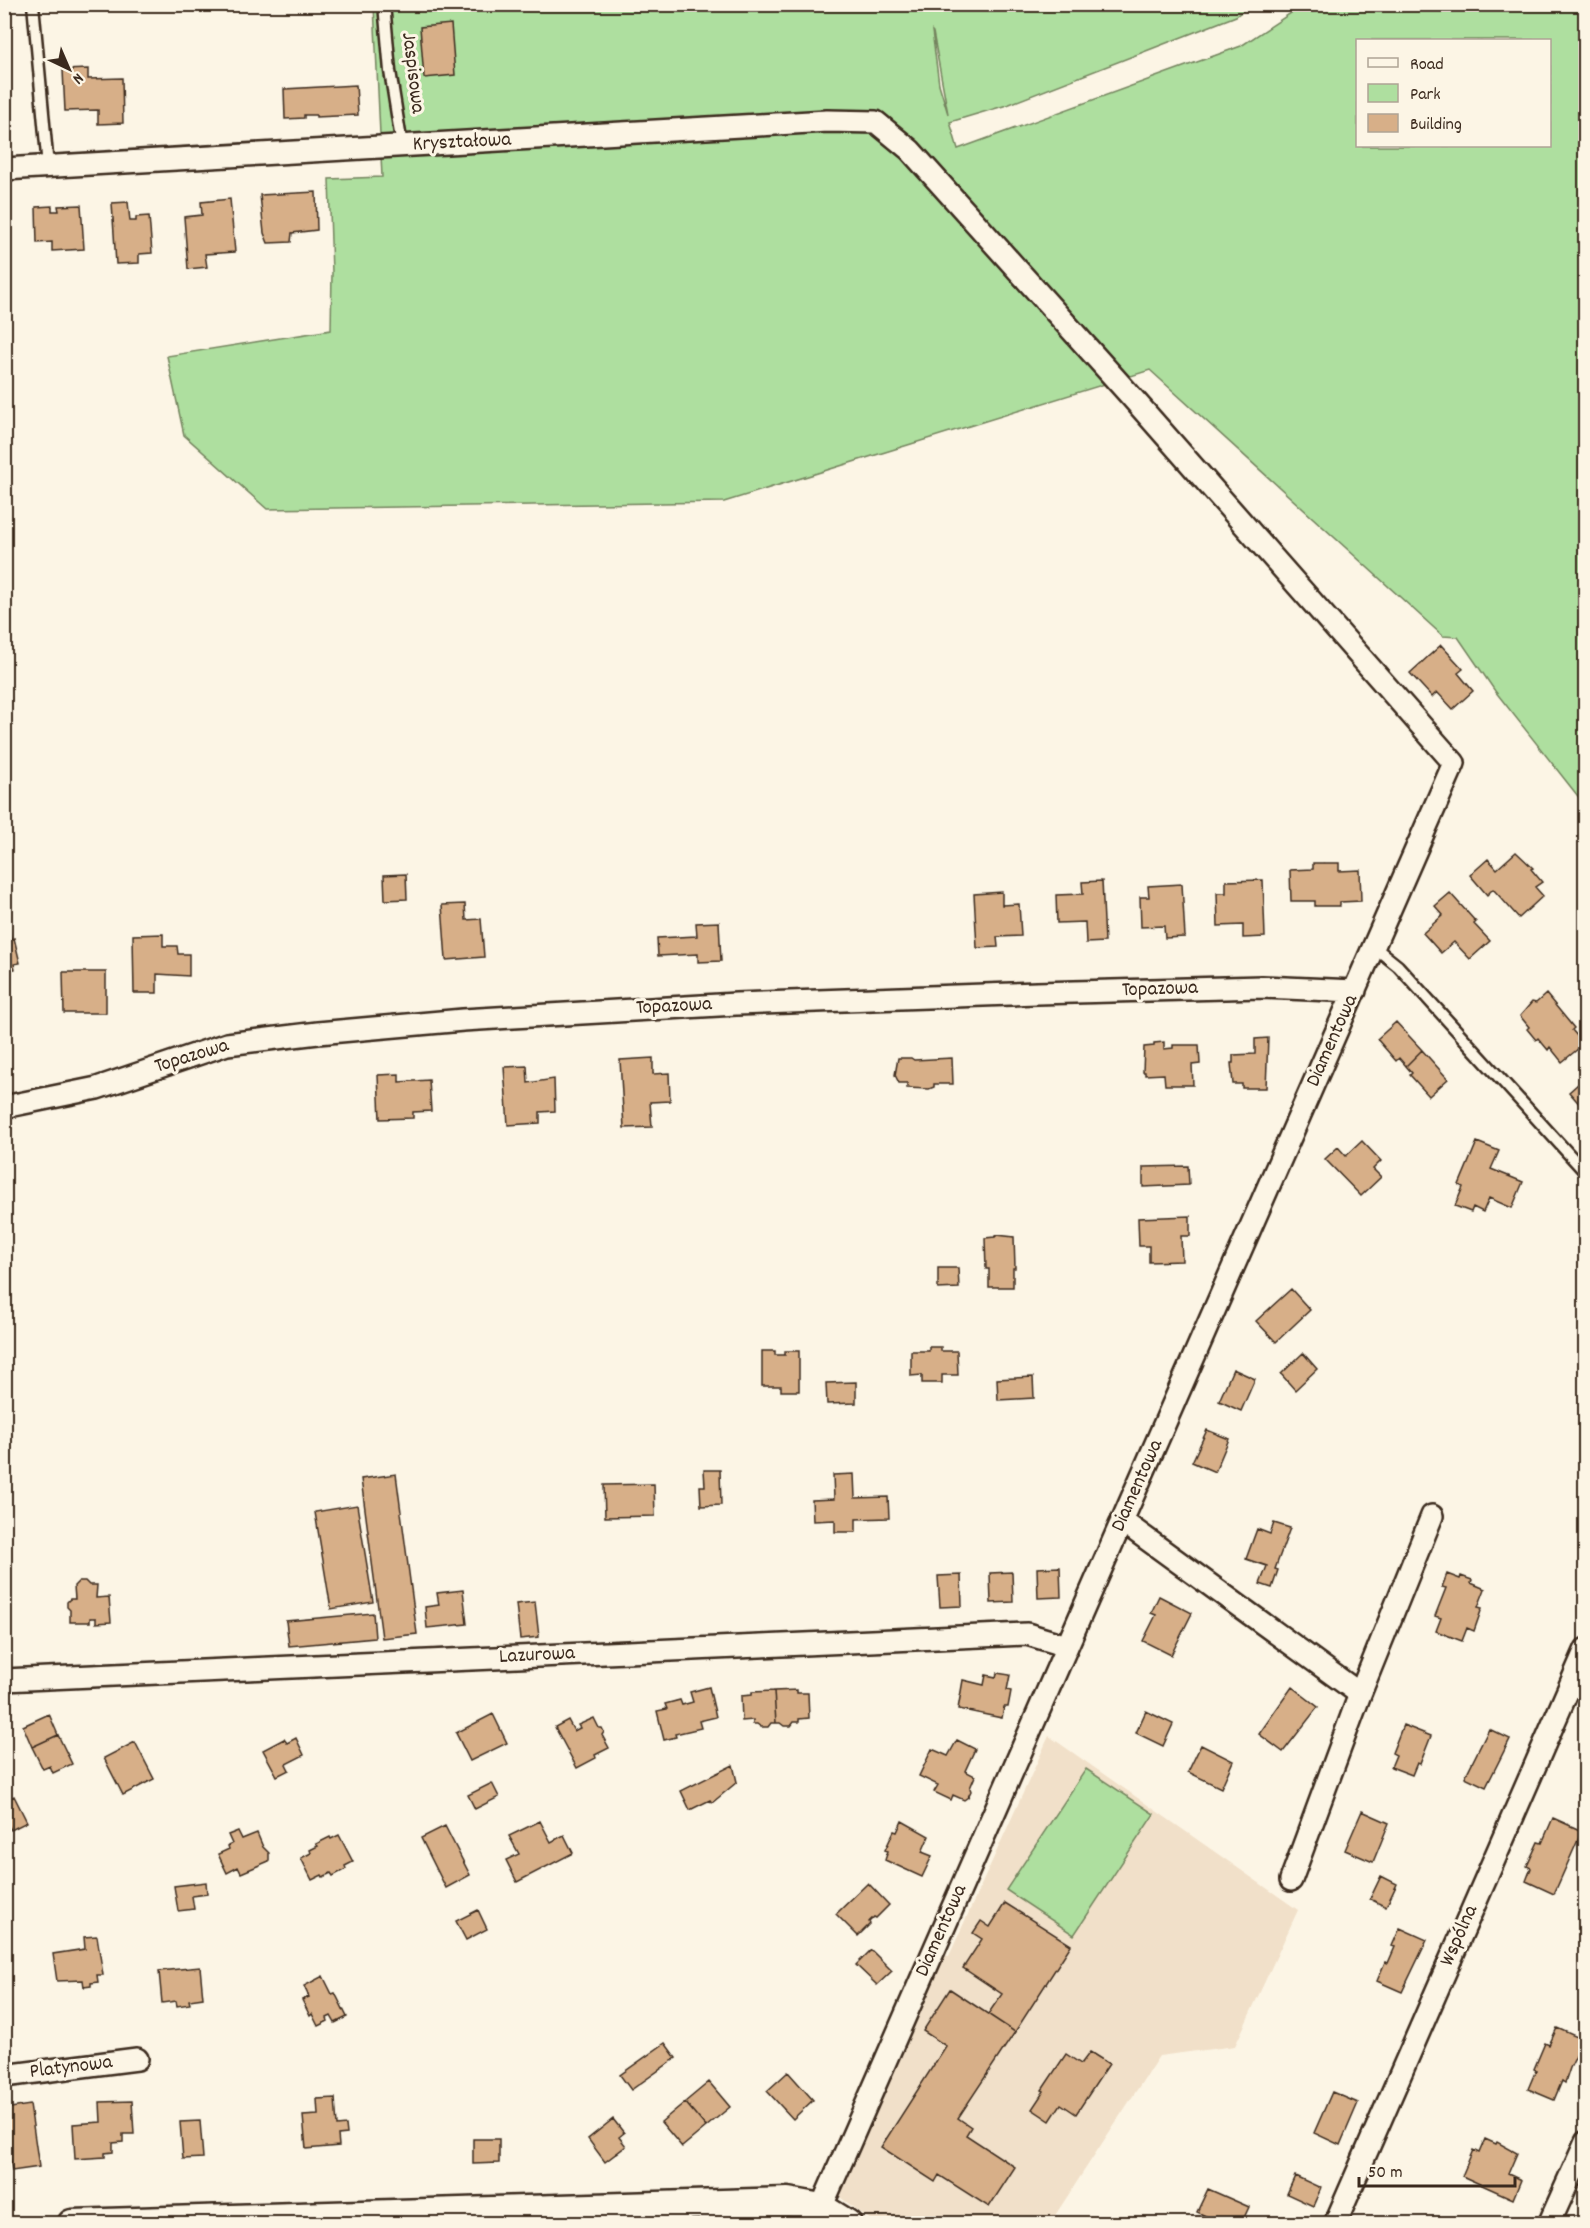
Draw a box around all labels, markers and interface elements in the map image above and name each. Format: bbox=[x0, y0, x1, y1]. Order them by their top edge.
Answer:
street label: Jaspisowa bbox=[392, 31, 432, 116]
north arrow bbox=[39, 39, 99, 99]
legend bbox=[1356, 39, 1551, 147]
text: Road bbox=[1410, 53, 1444, 78]
text: N bbox=[67, 67, 89, 89]
text: Park bbox=[1410, 83, 1441, 108]
text: Building bbox=[1410, 113, 1462, 138]
street label: Kryształowa bbox=[412, 125, 513, 161]
street label: Topazowa bbox=[1121, 974, 1200, 1006]
street label: Diamentowa bbox=[1299, 989, 1367, 1092]
street label: Topazowa bbox=[635, 990, 714, 1024]
street label: Topazowa bbox=[151, 1031, 234, 1082]
street label: Diamentowa bbox=[1104, 1434, 1172, 1537]
street label: Lazurowa bbox=[498, 1639, 577, 1673]
street label: Diamentowa bbox=[908, 1879, 976, 1982]
street label: Wspólna bbox=[1433, 1899, 1487, 1972]
street label: Platynowa bbox=[28, 2048, 115, 2088]
scale bar bbox=[1359, 2150, 1515, 2188]
text: 50 m bbox=[1368, 2161, 1403, 2186]

